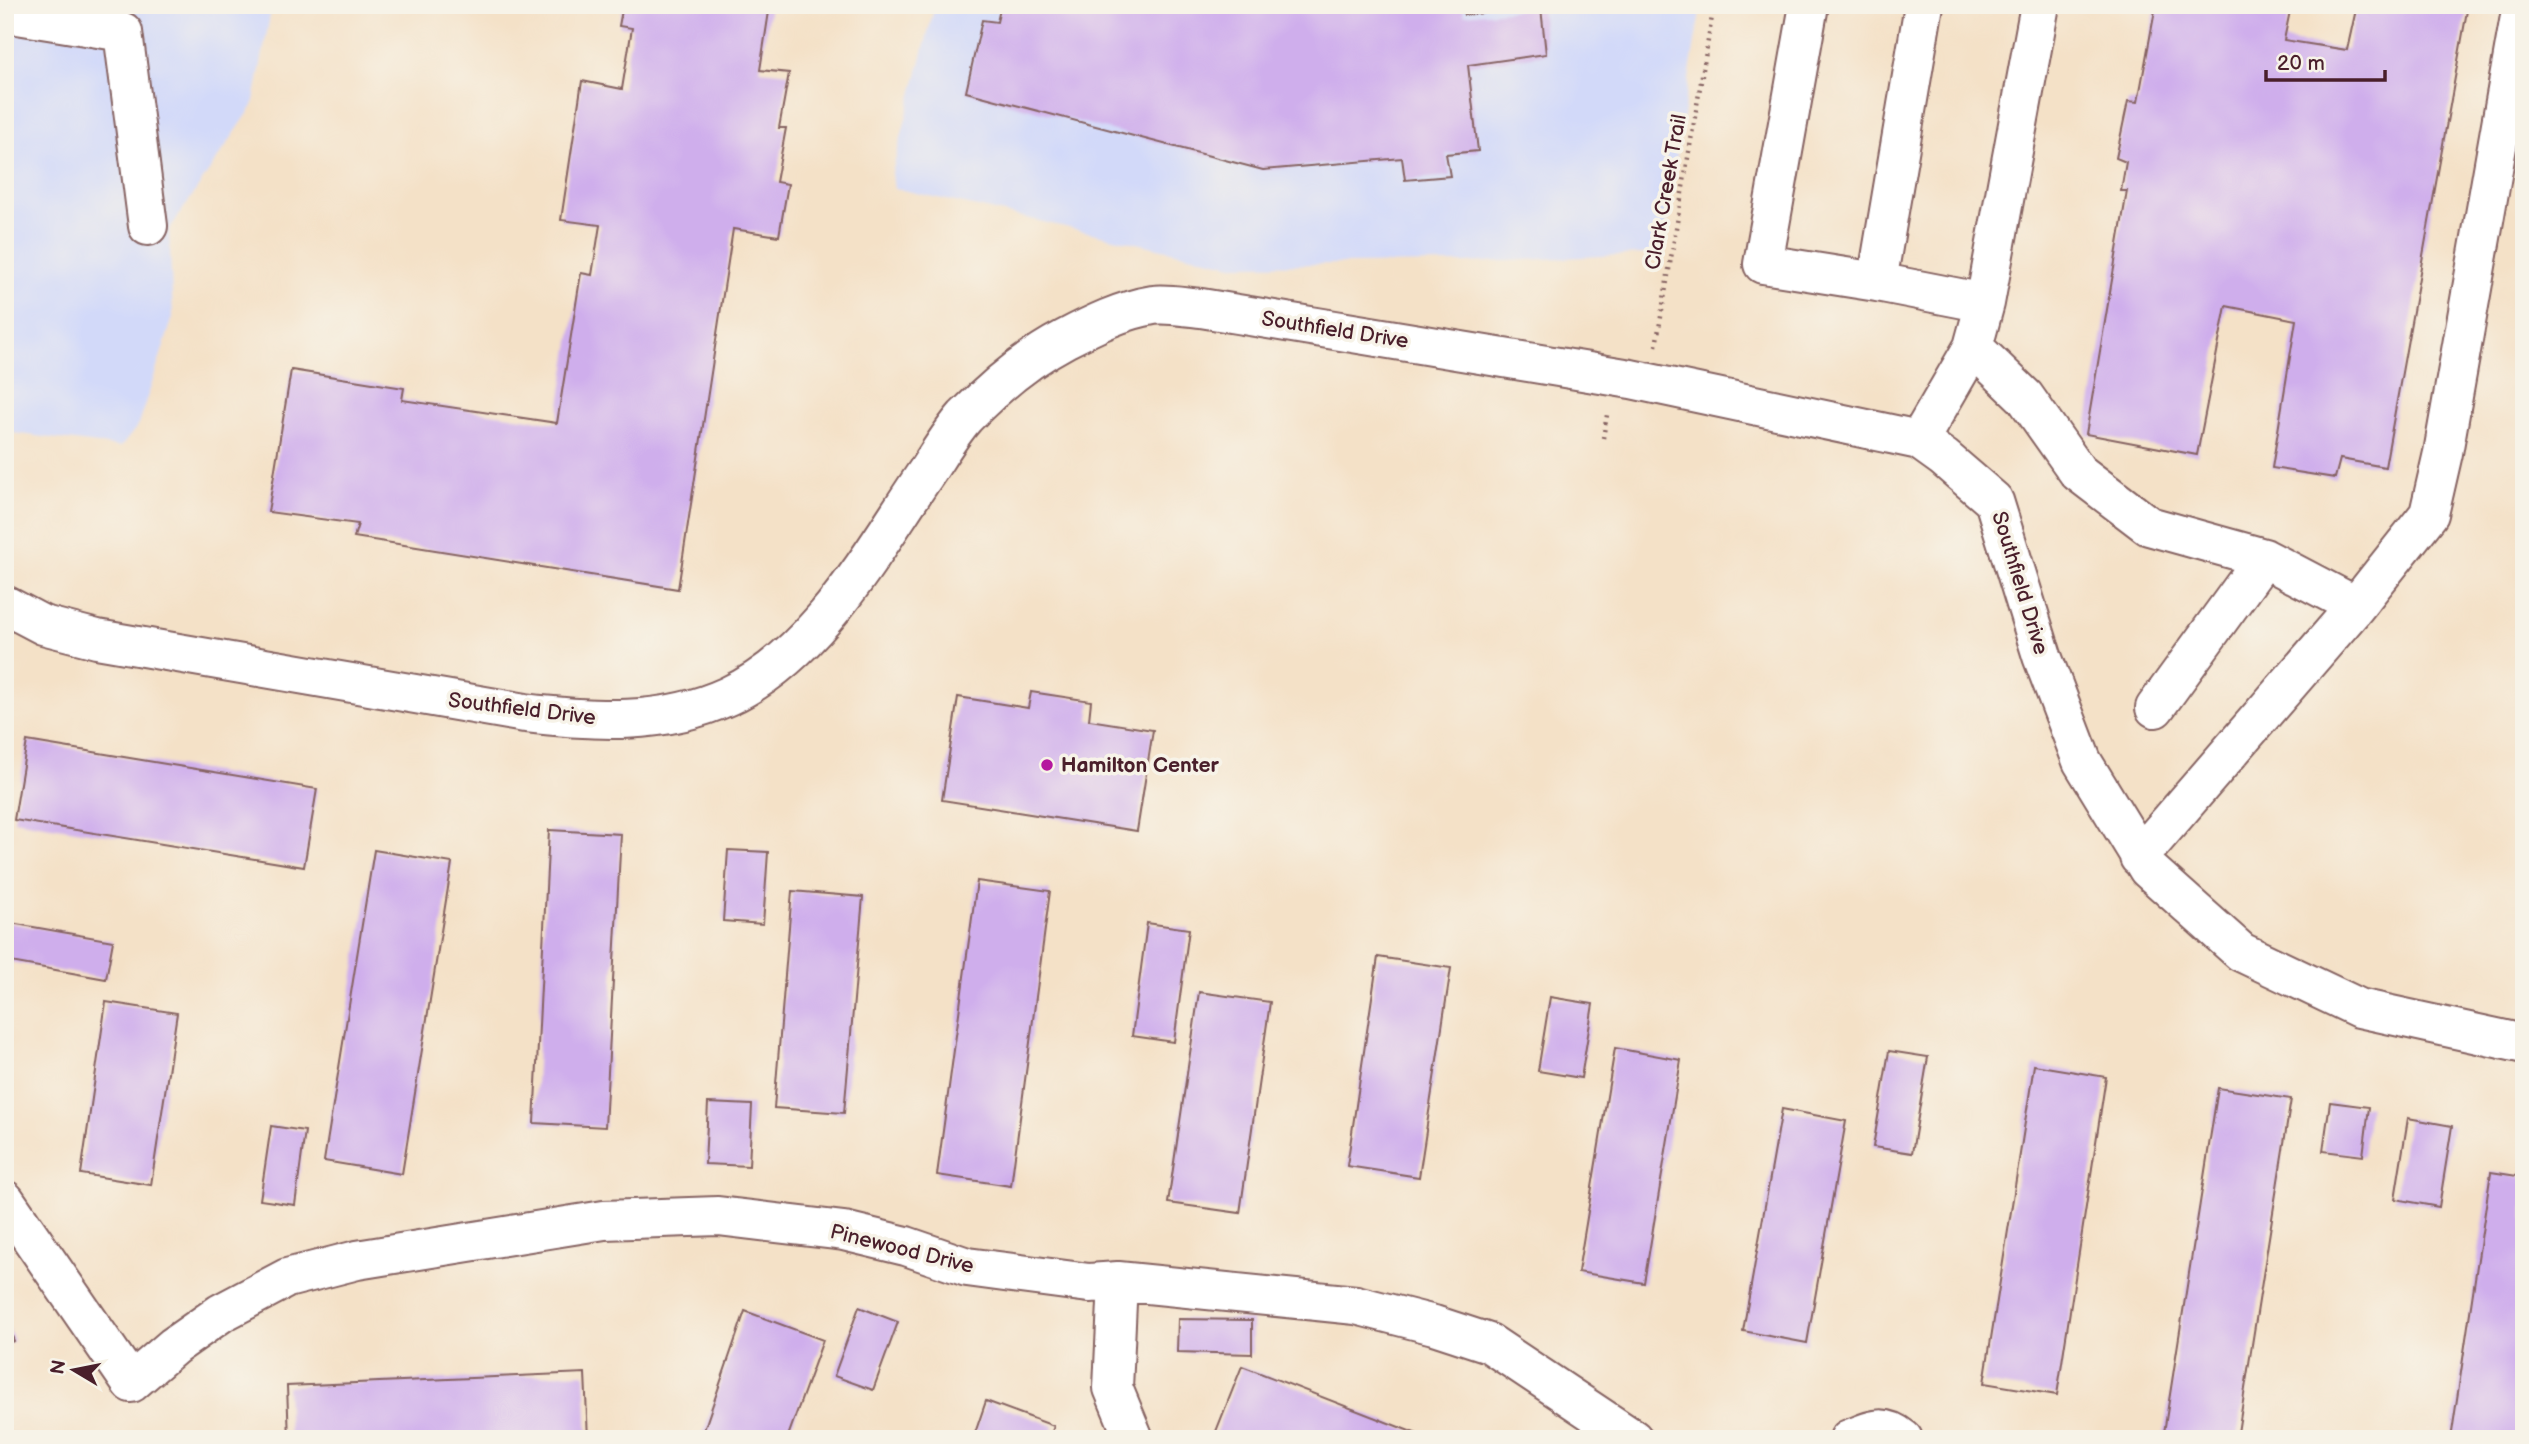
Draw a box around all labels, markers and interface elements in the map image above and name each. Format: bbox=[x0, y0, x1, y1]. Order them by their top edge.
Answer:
scale bar bbox=[2266, 38, 2386, 82]
text: 20 m bbox=[2277, 51, 2325, 76]
street label: Clark Creek Trail bbox=[1640, 112, 1692, 272]
street label: Southfield Drive bbox=[1260, 306, 1410, 354]
street label: Southfield Drive bbox=[1986, 508, 2054, 658]
street label: Southfield Drive bbox=[447, 688, 597, 730]
place label: Hamilton Center bbox=[1061, 753, 1219, 778]
marker: Hamilton Center bbox=[1039, 757, 1055, 773]
street label: Pinewood Drive bbox=[828, 1219, 976, 1279]
north arrow bbox=[38, 1336, 108, 1406]
text: N bbox=[46, 1358, 71, 1376]

